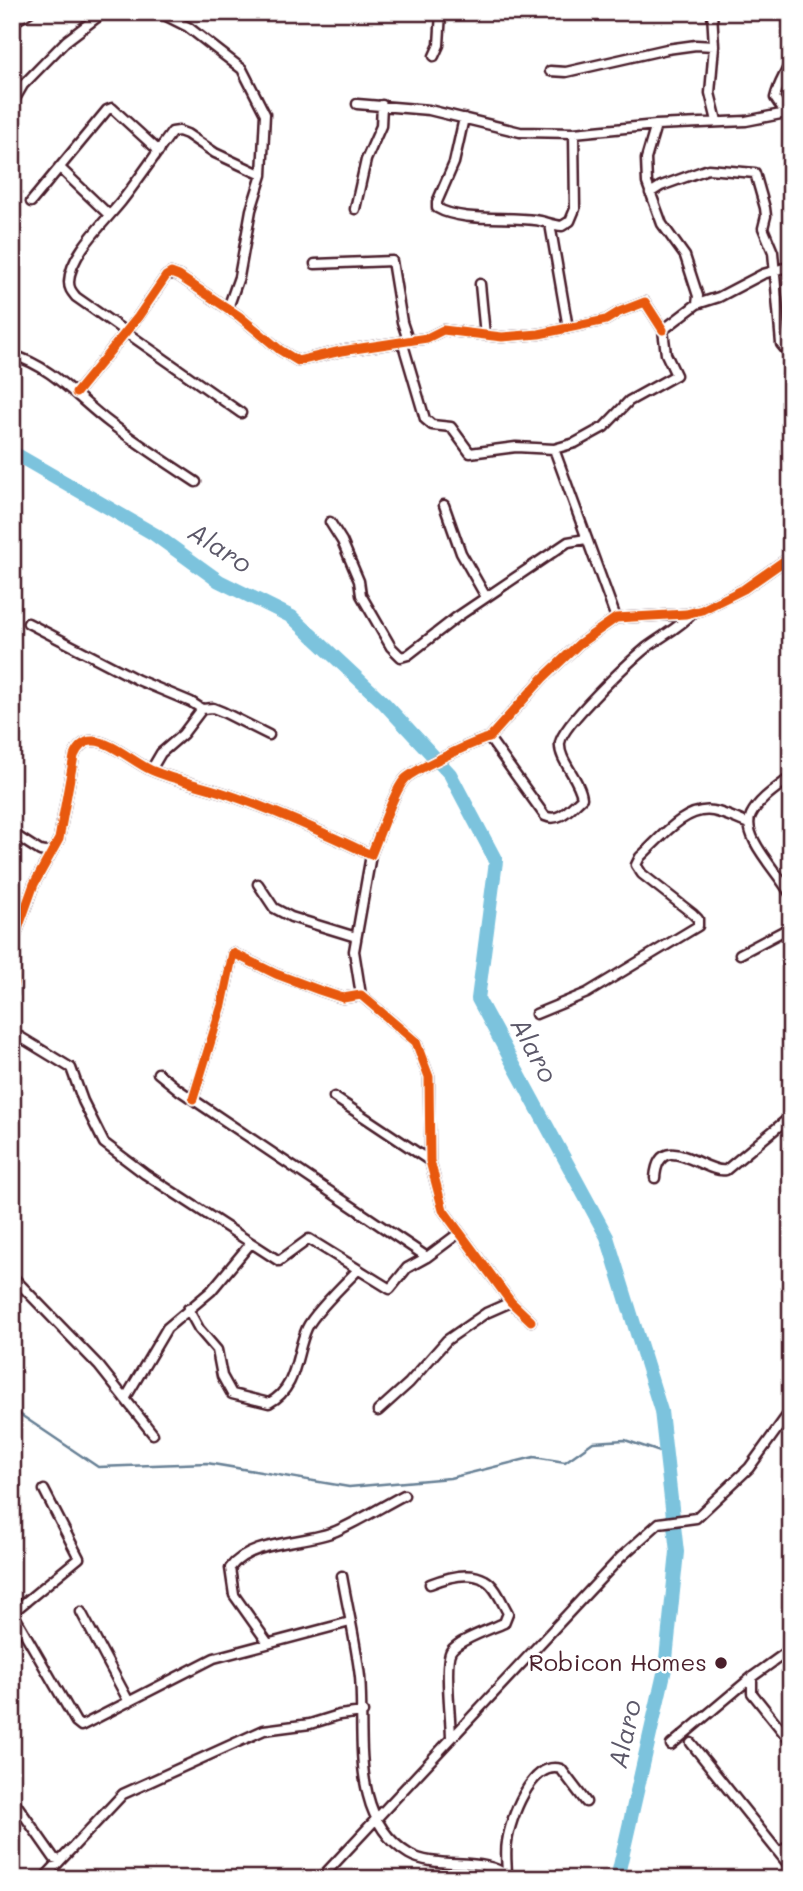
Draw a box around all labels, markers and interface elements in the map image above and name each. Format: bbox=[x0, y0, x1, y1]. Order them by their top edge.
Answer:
water label: Alaro bbox=[182, 514, 259, 580]
water label: Alaro bbox=[504, 1011, 566, 1088]
place label: Robicon Homes bbox=[528, 1646, 707, 1677]
marker: Robicon Homes bbox=[713, 1655, 729, 1671]
water label: Alaro bbox=[600, 1696, 648, 1771]

